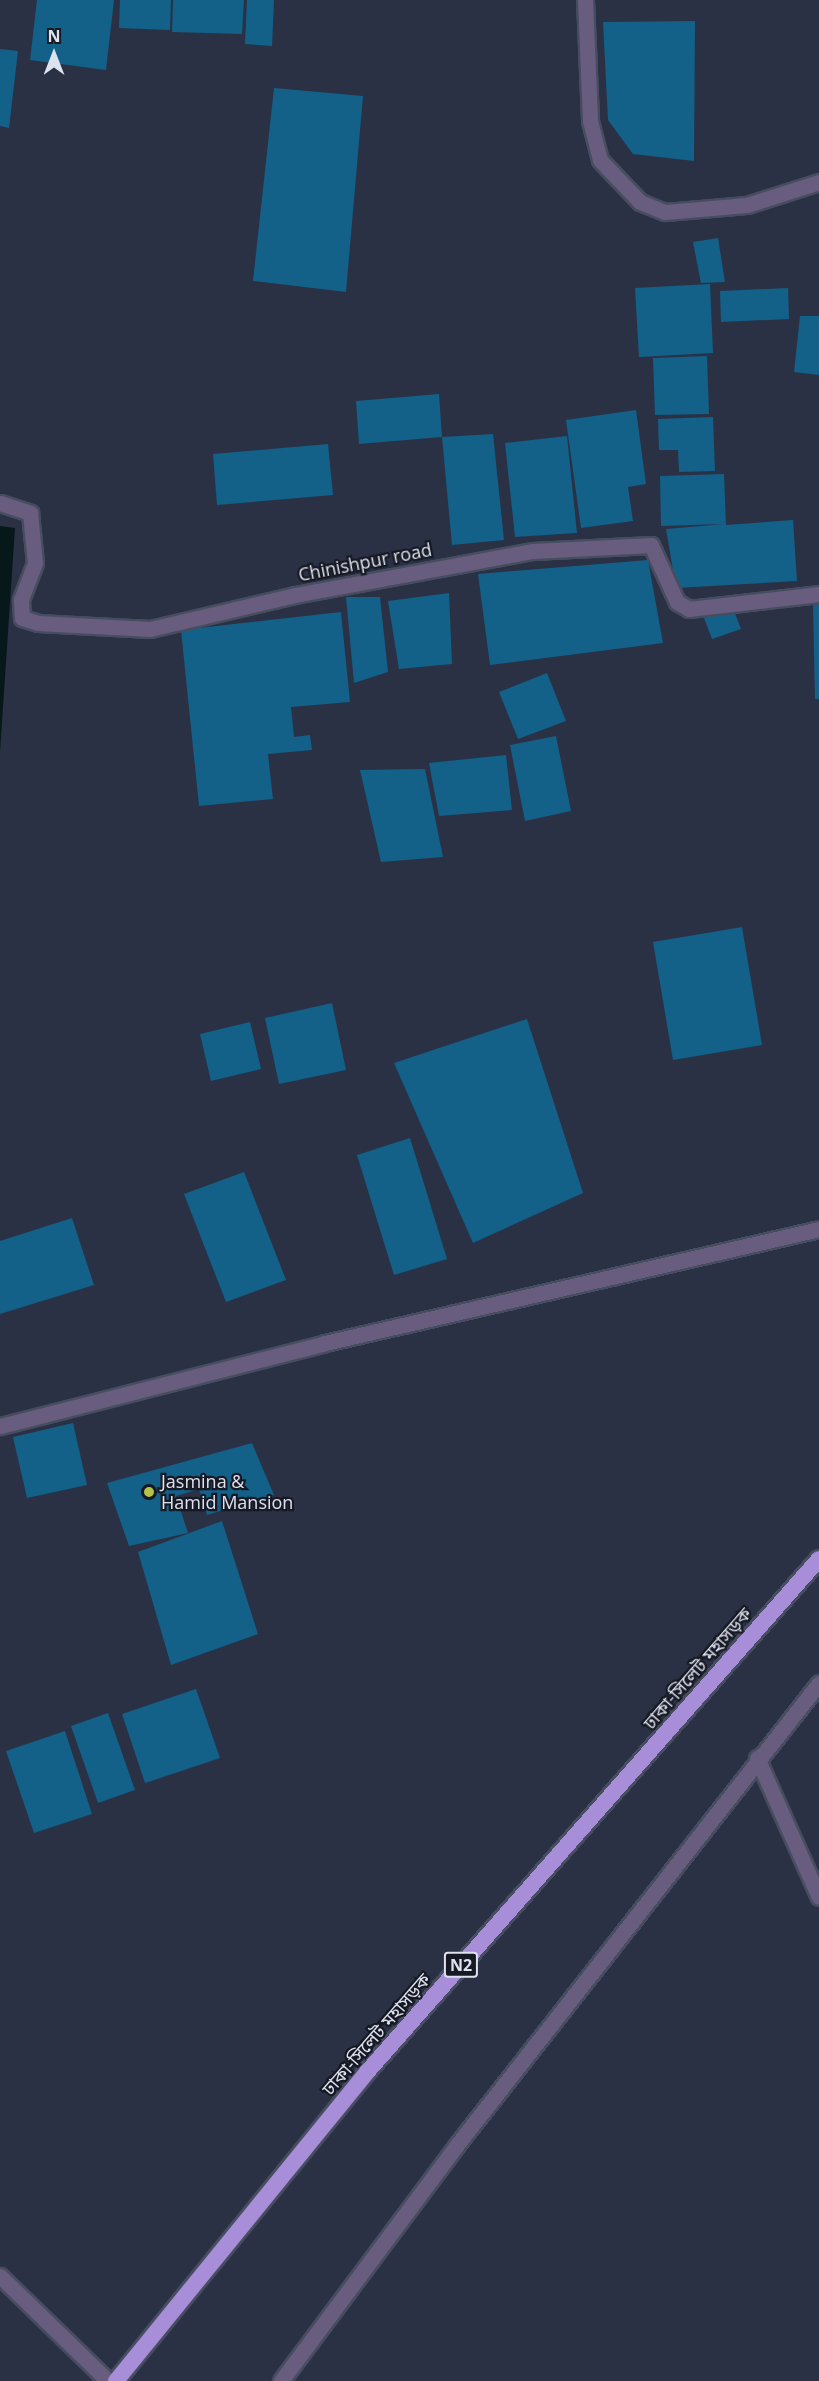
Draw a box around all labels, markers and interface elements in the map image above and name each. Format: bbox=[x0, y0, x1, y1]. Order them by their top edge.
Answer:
north arrow bbox=[24, 24, 84, 84]
text: N bbox=[47, 25, 61, 47]
street label: Chinishpur road bbox=[296, 538, 434, 586]
place label: Jasmina & Hamid Mansion bbox=[161, 1471, 293, 1514]
marker: Jasmina & Hamid Mansion bbox=[142, 1485, 156, 1499]
street label: ঢাকা-সিলেট মহাসড়ক bbox=[638, 1603, 756, 1733]
road number: N2 bbox=[443, 1952, 479, 1978]
street label: ঢাকা-সিলেট মহাসড়ক bbox=[317, 1969, 435, 2099]

